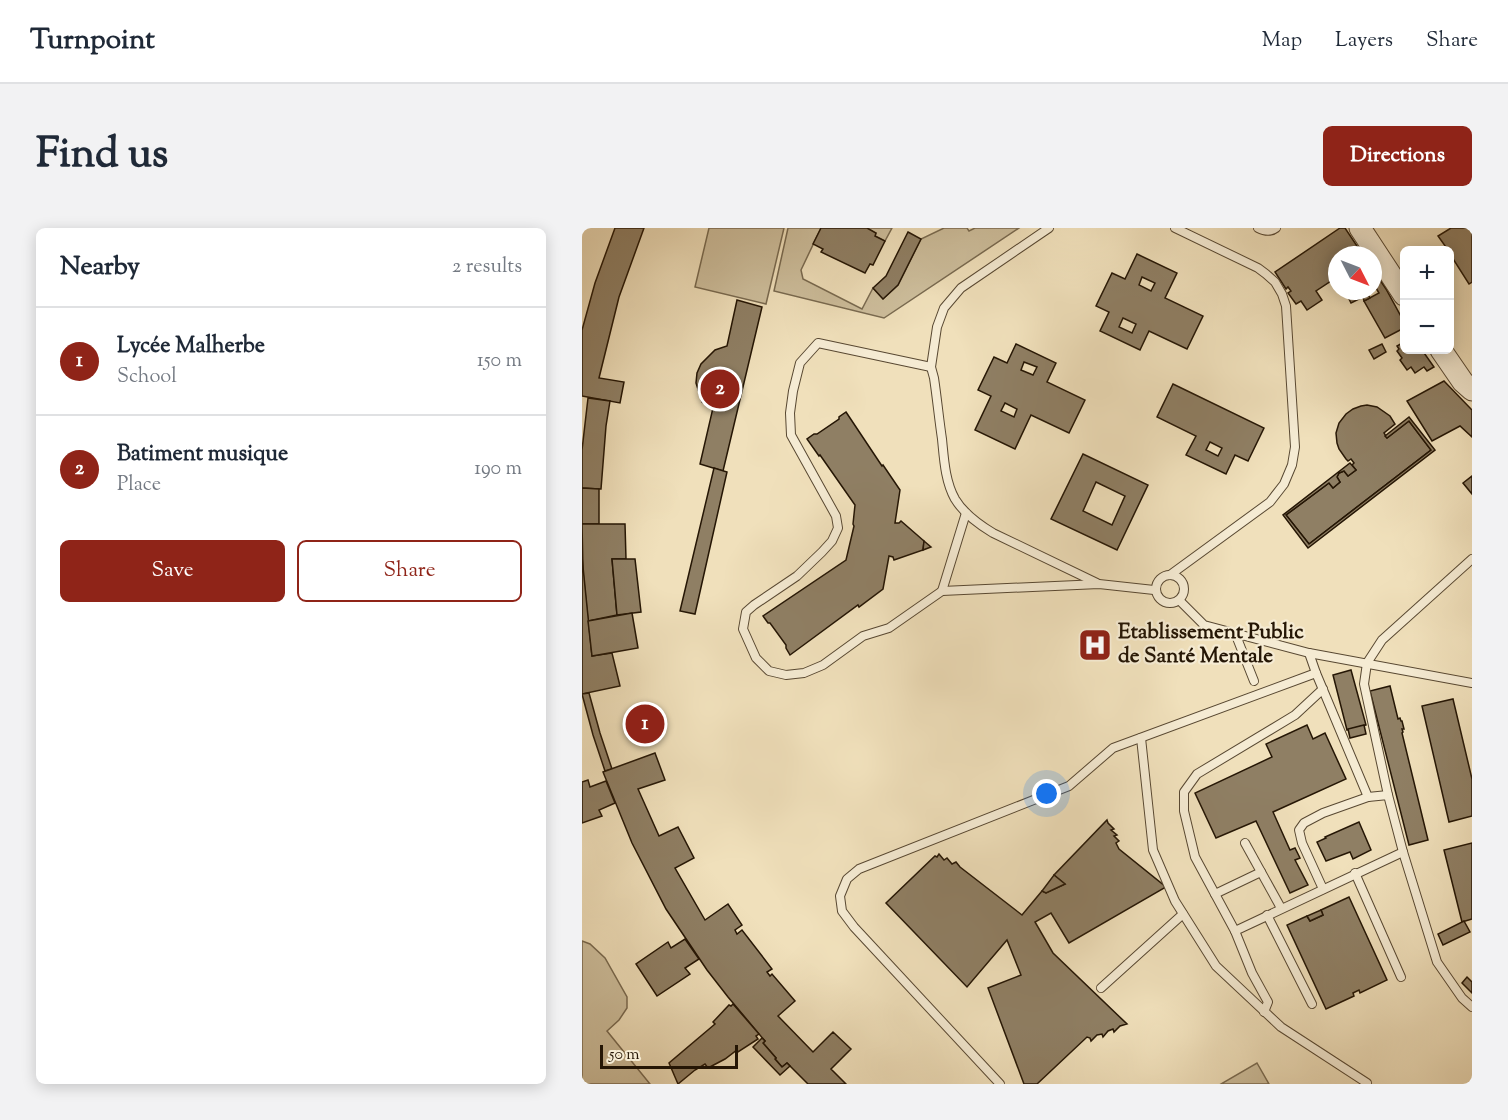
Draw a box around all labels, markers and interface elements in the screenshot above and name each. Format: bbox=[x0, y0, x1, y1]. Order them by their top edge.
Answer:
text: Turnpoint bbox=[30, 21, 155, 61]
text: Map bbox=[1262, 26, 1302, 56]
text: Layers bbox=[1335, 26, 1393, 56]
text: Share bbox=[1426, 26, 1478, 56]
text: Find us bbox=[36, 126, 168, 186]
button: Directions bbox=[1323, 126, 1472, 186]
north arrow bbox=[1328, 246, 1382, 300]
map controls bbox=[1400, 246, 1454, 354]
button: + bbox=[1400, 246, 1454, 300]
text: Nearby bbox=[60, 249, 140, 286]
text: 2 results bbox=[452, 253, 522, 282]
button: − bbox=[1400, 300, 1454, 354]
text: Lycée Malherbe bbox=[117, 331, 265, 363]
text: 1 bbox=[76, 347, 83, 376]
text: 150 m bbox=[477, 347, 522, 376]
text: School bbox=[117, 363, 177, 392]
pin: 2 bbox=[700, 366, 740, 412]
text: Batiment musique bbox=[117, 439, 288, 471]
text: 2 bbox=[75, 455, 84, 484]
text: 190 m bbox=[474, 455, 522, 484]
text: Place bbox=[117, 471, 161, 500]
button: Save bbox=[60, 540, 285, 602]
button: Share bbox=[297, 540, 522, 602]
place label: Etablissement Public de Santé Mentale bbox=[1118, 618, 1304, 672]
hospital icon: Etablissement Public de Santé Mentale bbox=[1077, 627, 1113, 663]
pin: 1 bbox=[626, 702, 664, 746]
your location bbox=[1032, 779, 1061, 808]
scale bar bbox=[600, 1042, 738, 1070]
text: 50 m bbox=[609, 1044, 640, 1067]

